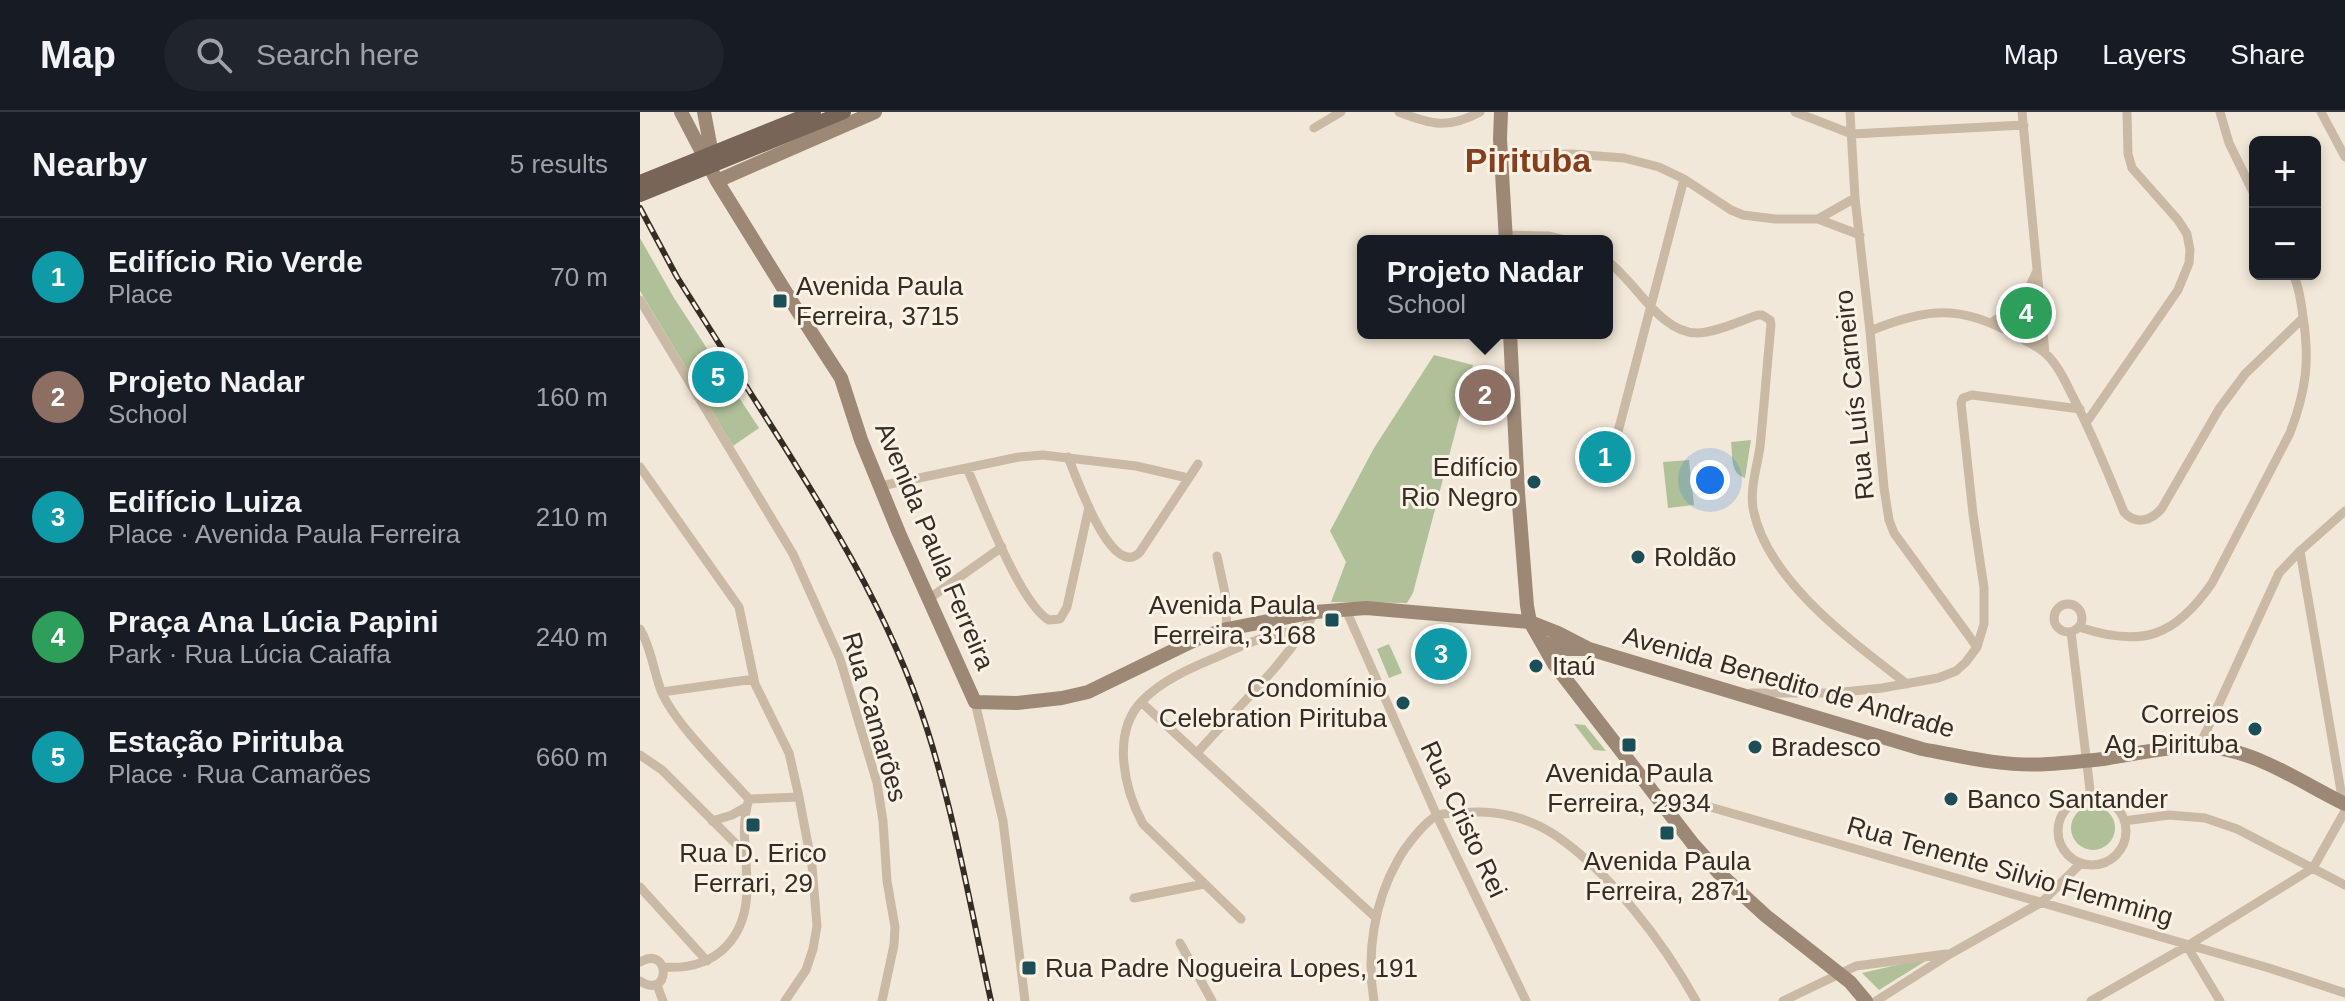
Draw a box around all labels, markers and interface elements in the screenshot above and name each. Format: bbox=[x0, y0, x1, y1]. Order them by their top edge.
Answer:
search box bbox=[164, 19, 724, 91]
icon: search bbox=[192, 33, 236, 77]
text: Map bbox=[40, 34, 116, 76]
text: Search here bbox=[256, 38, 419, 71]
text: Map bbox=[2004, 39, 2058, 70]
text: Layers bbox=[2102, 39, 2186, 70]
text: Share bbox=[2230, 39, 2305, 70]
map controls bbox=[2249, 136, 2321, 280]
button: + bbox=[2249, 136, 2321, 208]
district label: Pirituba bbox=[1465, 141, 1592, 179]
text: Nearby bbox=[32, 145, 147, 183]
text: 5 results bbox=[510, 149, 608, 179]
button: − bbox=[2249, 208, 2321, 280]
popup bbox=[1357, 235, 1613, 339]
text: Edifício Rio Verde bbox=[108, 245, 363, 278]
text: Projeto Nadar bbox=[1387, 255, 1583, 288]
text: 1 bbox=[51, 262, 65, 292]
text: 70 m bbox=[550, 262, 608, 292]
place label: Avenida Paula Ferreira, 3715 bbox=[796, 271, 964, 331]
text: Place bbox=[108, 279, 173, 309]
pin: 4 bbox=[2000, 283, 2052, 343]
text: School bbox=[1387, 289, 1466, 319]
street label: Rua Luís Carneiro bbox=[1828, 289, 1880, 501]
marker: Avenida Paula Ferreira, 3715 bbox=[771, 292, 789, 310]
pin: 5 bbox=[692, 347, 744, 407]
text: Projeto Nadar bbox=[108, 365, 305, 398]
pin: 2 bbox=[1459, 365, 1511, 425]
text: 2 bbox=[51, 382, 65, 412]
text: 160 m bbox=[536, 382, 608, 412]
text: School bbox=[108, 399, 188, 429]
street label: Avenida Paula Ferreira bbox=[869, 418, 1001, 675]
pin: 1 bbox=[1579, 427, 1631, 487]
place label: Edifício Rio Negro bbox=[1401, 452, 1518, 512]
your location bbox=[1690, 460, 1730, 500]
marker: Edifício Rio Negro bbox=[1525, 473, 1543, 491]
text: Edifício Luiza bbox=[108, 485, 301, 518]
text: 3 bbox=[51, 502, 65, 532]
text: 210 m bbox=[536, 502, 608, 532]
text: Place · Avenida Paula Ferreira bbox=[108, 519, 460, 549]
place label: Roldão bbox=[1654, 542, 1736, 572]
marker: Roldão bbox=[1629, 548, 1647, 566]
place label: Avenida Paula Ferreira, 3168 bbox=[1149, 590, 1317, 650]
text: Praça Ana Lúcia Papini bbox=[108, 605, 439, 638]
marker: Avenida Paula Ferreira, 3168 bbox=[1323, 611, 1341, 629]
street label: Avenida Benedito de Andrade bbox=[1620, 620, 1958, 744]
text: 4 bbox=[51, 622, 65, 652]
text: 240 m bbox=[536, 622, 608, 652]
pin: 3 bbox=[1415, 624, 1467, 684]
street label: Rua Camarões bbox=[836, 629, 914, 805]
text: Park · Rua Lúcia Caiaffa bbox=[108, 639, 391, 669]
place label: Itaú bbox=[1552, 651, 1595, 681]
marker: Itaú bbox=[1527, 657, 1545, 675]
place label: Condomínio Celebration Pirituba bbox=[1159, 673, 1388, 733]
marker: Condomínio Celebration Pirituba bbox=[1394, 694, 1412, 712]
place label: Correios Ag. Pirituba bbox=[2105, 699, 2240, 759]
marker: Correios Ag. Pirituba bbox=[2246, 720, 2264, 738]
text: Estação Pirituba bbox=[108, 725, 343, 758]
place label: Bradesco bbox=[1771, 732, 1881, 762]
street label: Rua Cristo Rei bbox=[1415, 736, 1513, 902]
marker: Avenida Paula Ferreira, 2934 bbox=[1620, 736, 1638, 754]
marker: Bradesco bbox=[1746, 738, 1764, 756]
text: 5 bbox=[51, 742, 65, 772]
text: 660 m bbox=[536, 742, 608, 772]
place label: Avenida Paula Ferreira, 2934 bbox=[1545, 758, 1713, 818]
text: Place · Rua Camarões bbox=[108, 759, 371, 789]
place label: Banco Santander bbox=[1967, 784, 2168, 814]
marker: Banco Santander bbox=[1942, 790, 1960, 808]
street label: Rua Tenente Silvio Flemming bbox=[1844, 810, 2176, 932]
marker: Rua D. Erico Ferrari, 29 bbox=[744, 816, 762, 834]
marker: Avenida Paula Ferreira, 2871 bbox=[1658, 824, 1676, 842]
place label: Rua D. Erico Ferrari, 29 bbox=[679, 838, 827, 898]
place label: Avenida Paula Ferreira, 2871 bbox=[1583, 846, 1751, 906]
place label: Rua Padre Nogueira Lopes, 191 bbox=[1045, 953, 1418, 983]
marker: Rua Padre Nogueira Lopes, 191 bbox=[1020, 959, 1038, 977]

